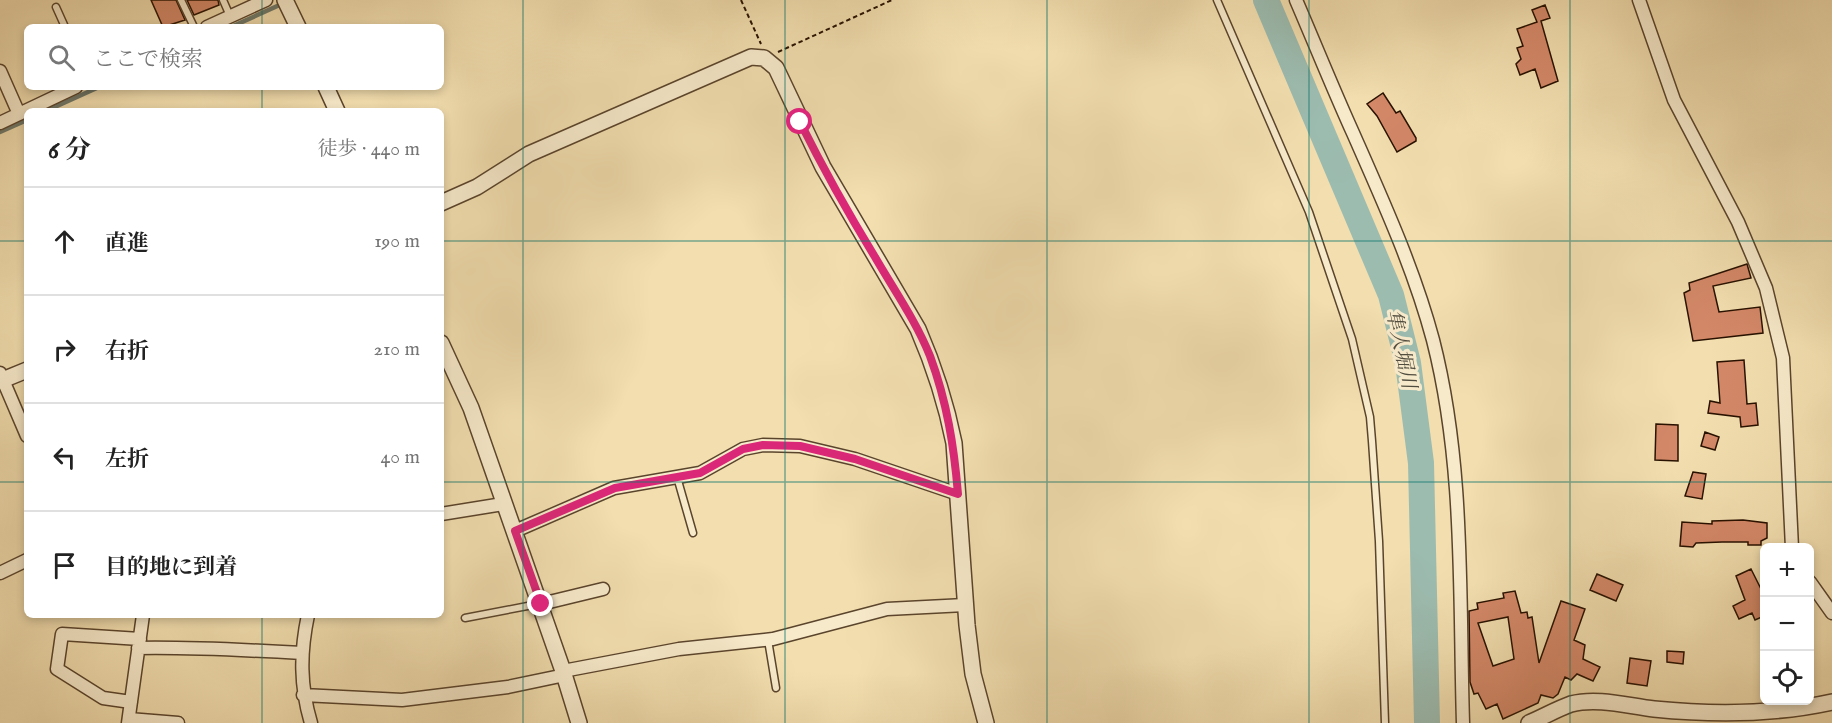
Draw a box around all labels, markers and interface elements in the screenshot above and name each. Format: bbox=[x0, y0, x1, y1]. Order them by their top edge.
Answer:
search box bbox=[24, 24, 444, 90]
icon: search bbox=[45, 41, 78, 74]
text: ここで検索 bbox=[93, 46, 203, 74]
route start bbox=[786, 108, 812, 134]
text: 6 分 bbox=[48, 134, 91, 167]
text: 徒歩 · 440 m bbox=[318, 137, 420, 162]
icon: ahead bbox=[48, 225, 81, 258]
text: 190 m bbox=[374, 229, 420, 254]
text: 直進 bbox=[105, 230, 149, 258]
water label: 隼人堀川 bbox=[1380, 308, 1421, 393]
icon: right bbox=[48, 333, 81, 366]
text: 210 m bbox=[374, 337, 420, 362]
text: 右折 bbox=[105, 338, 149, 366]
icon: left bbox=[48, 441, 81, 474]
text: 40 m bbox=[381, 445, 420, 470]
text: 左折 bbox=[105, 446, 149, 474]
map controls bbox=[1760, 543, 1814, 705]
button: + bbox=[1760, 543, 1814, 597]
icon: arrive bbox=[48, 549, 81, 582]
text: 目的地に到着 bbox=[105, 554, 237, 582]
route end bbox=[527, 590, 553, 616]
button: − bbox=[1760, 597, 1814, 651]
button: locate bbox=[1760, 651, 1814, 705]

